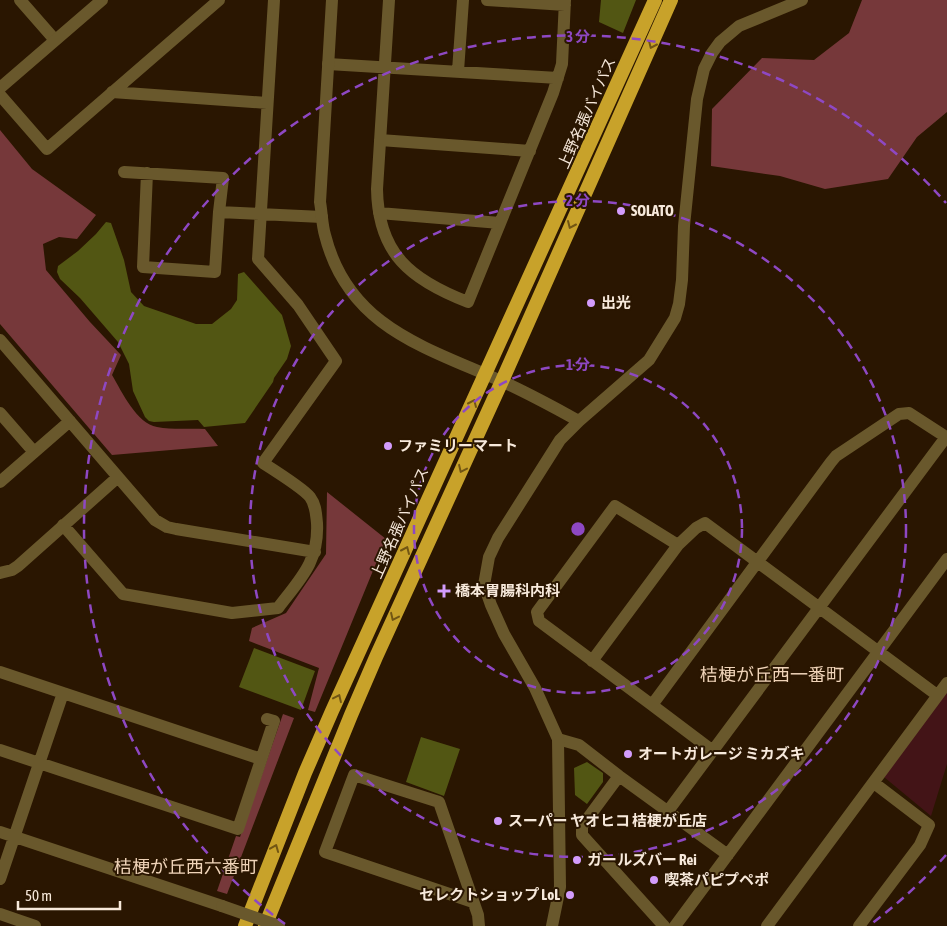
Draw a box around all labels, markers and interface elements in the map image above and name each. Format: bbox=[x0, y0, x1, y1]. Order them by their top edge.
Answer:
text: 3 分 bbox=[566, 28, 590, 45]
one-way arrow bbox=[647, 40, 658, 49]
street label: 上野名張バイパス bbox=[554, 55, 619, 171]
text: 2 分 bbox=[566, 192, 590, 209]
place label: SOLATO bbox=[631, 202, 674, 219]
marker: SOLATO bbox=[615, 205, 627, 217]
one-way arrow bbox=[567, 220, 578, 229]
place label: 出光 bbox=[601, 294, 631, 311]
marker: 出光 bbox=[585, 297, 597, 309]
text: 1 分 bbox=[566, 356, 590, 373]
one-way arrow bbox=[466, 399, 476, 408]
place label: ファミリーマート bbox=[398, 437, 518, 454]
marker: ファミリーマート bbox=[382, 440, 394, 452]
one-way arrow bbox=[458, 464, 468, 473]
street label: 上野名張バイパス bbox=[367, 465, 432, 581]
centre of rings bbox=[569, 520, 587, 538]
one-way arrow bbox=[399, 547, 409, 556]
place label: 橋本胃腸科内科 bbox=[455, 582, 560, 599]
marker: 橋本胃腸科内科 bbox=[437, 584, 451, 598]
one-way arrow bbox=[390, 612, 400, 621]
district label: 桔梗が丘西一番町 bbox=[700, 664, 844, 685]
one-way arrow bbox=[332, 694, 342, 703]
place label: オートガレージ ミカズキ bbox=[638, 745, 805, 762]
marker: オートガレージ ミカズキ bbox=[622, 748, 634, 760]
place label: スーパー ヤオヒコ 桔梗が丘店 bbox=[508, 812, 707, 829]
marker: スーパー ヤオヒコ 桔梗が丘店 bbox=[492, 815, 504, 827]
one-way arrow bbox=[269, 844, 279, 853]
place label: ガールズバー Rei bbox=[587, 851, 697, 868]
marker: ガールズバー Rei bbox=[571, 854, 583, 866]
district label: 桔梗が丘西六番町 bbox=[114, 856, 258, 877]
place label: 喫茶パピプペポ bbox=[664, 871, 769, 888]
marker: 喫茶パピプペポ bbox=[648, 874, 660, 886]
scale bar bbox=[18, 878, 120, 910]
place label: セレクトショップ LoL bbox=[419, 886, 560, 903]
text: 50 m bbox=[25, 887, 52, 904]
marker: セレクトショップ LoL bbox=[564, 889, 576, 901]

